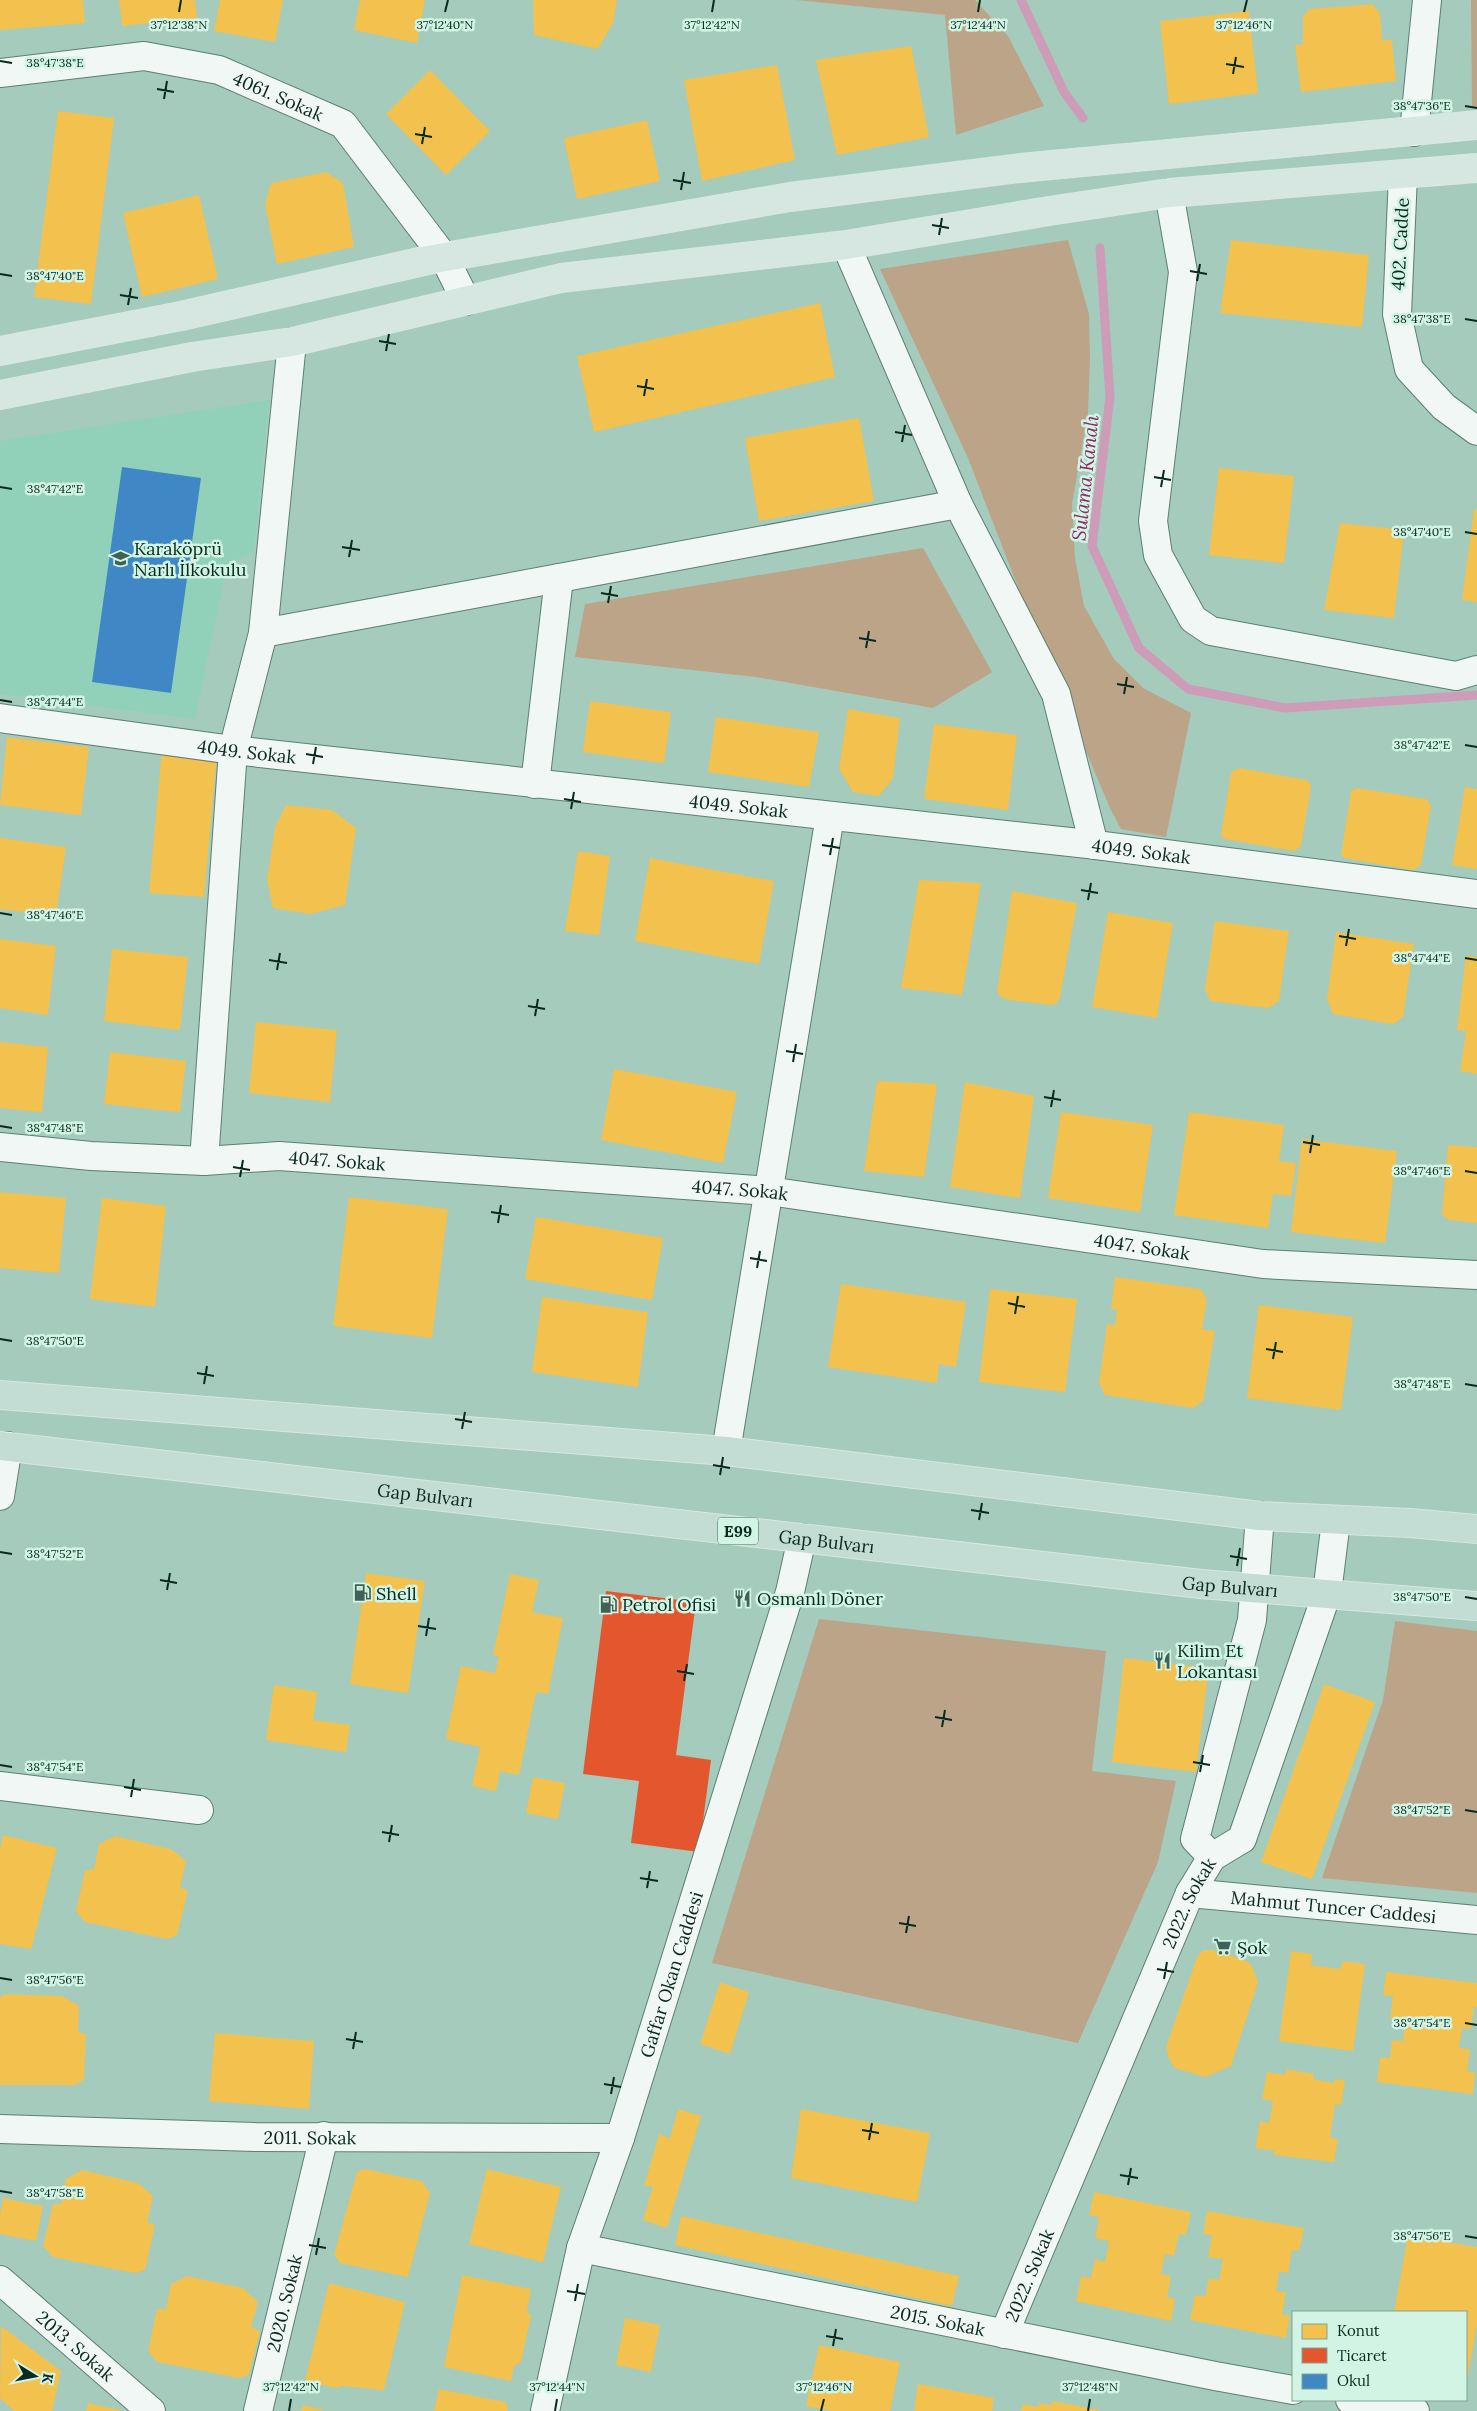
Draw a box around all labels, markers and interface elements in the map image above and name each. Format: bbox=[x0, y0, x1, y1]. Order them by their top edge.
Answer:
text: 37°12'38"N bbox=[151, 17, 207, 32]
text: 37°12'40"N bbox=[417, 17, 473, 32]
text: 37°12'42"N bbox=[684, 17, 740, 32]
text: 37°12'44"N bbox=[950, 17, 1006, 32]
text: 37°12'46"N bbox=[1216, 17, 1272, 32]
text: 38°47'38"E bbox=[26, 55, 84, 70]
street label: 4061. Sokak bbox=[230, 66, 327, 126]
text: 38°47'36"E bbox=[1393, 98, 1451, 113]
street label: 402. Cadde bbox=[1386, 197, 1414, 291]
text: 38°47'40"E bbox=[26, 268, 84, 283]
text: 38°47'38"E bbox=[1393, 311, 1451, 326]
water label: Sulama Kanalı bbox=[1066, 414, 1104, 542]
text: 38°47'42"E bbox=[27, 481, 83, 496]
text: 38°47'40"E bbox=[1393, 524, 1451, 539]
place label: Karaköprü Narlı İlkokulu bbox=[134, 537, 247, 581]
school or university icon: Karaköprü Narlı İlkokulu bbox=[110, 548, 130, 568]
text: 38°47'44"E bbox=[27, 694, 83, 709]
street label: 4049. Sokak bbox=[196, 734, 298, 768]
text: 38°47'42"E bbox=[1394, 737, 1450, 752]
street label: 4049. Sokak bbox=[688, 789, 790, 823]
street label: 4049. Sokak bbox=[1090, 833, 1192, 869]
text: 38°47'46"E bbox=[27, 907, 83, 922]
text: 38°47'44"E bbox=[1394, 950, 1450, 965]
text: 38°47'48"E bbox=[27, 1120, 83, 1135]
street label: 4047. Sokak bbox=[288, 1145, 387, 1175]
text: 38°47'46"E bbox=[1394, 1163, 1450, 1178]
street label: 4047. Sokak bbox=[691, 1174, 790, 1205]
street label: 4047. Sokak bbox=[1092, 1228, 1192, 1265]
text: 38°47'50"E bbox=[26, 1333, 84, 1348]
text: 38°47'48"E bbox=[1394, 1376, 1450, 1391]
street label: Gap Bulvarı bbox=[376, 1478, 474, 1512]
road number: E99 bbox=[718, 1518, 758, 1544]
street label: Gap Bulvarı bbox=[777, 1524, 876, 1558]
text: 38°47'52"E bbox=[26, 1546, 84, 1561]
street label: Gap Bulvarı bbox=[1181, 1570, 1279, 1602]
place label: Shell bbox=[376, 1582, 417, 1605]
fuel station icon: Shell bbox=[352, 1583, 372, 1603]
place label: Osmanlı Döner bbox=[757, 1587, 883, 1610]
restaurant icon: Osmanlı Döner bbox=[733, 1588, 753, 1608]
text: 38°47'50"E bbox=[1393, 1589, 1451, 1604]
place label: Petrol Ofisi bbox=[622, 1593, 716, 1616]
fuel station icon: Petrol Ofisi bbox=[598, 1594, 618, 1614]
place label: Kilim Et Lokantası bbox=[1177, 1639, 1257, 1683]
restaurant icon: Kilim Et Lokantası bbox=[1153, 1650, 1173, 1670]
text: 38°47'54"E bbox=[27, 1759, 83, 1774]
text: 38°47'52"E bbox=[1393, 1802, 1451, 1817]
street label: 2022. Sokak bbox=[1156, 1853, 1221, 1952]
street label: Mahmut Tuncer Caddesi bbox=[1229, 1885, 1437, 1928]
street label: Gaffar Okan Caddesi bbox=[634, 1889, 708, 2060]
place label: Şok bbox=[1237, 1936, 1268, 1959]
supermarket icon: Şok bbox=[1213, 1937, 1233, 1957]
text: 38°47'56"E bbox=[26, 1972, 84, 1987]
text: 38°47'54"E bbox=[1394, 2015, 1450, 2030]
street label: 2011. Sokak bbox=[264, 2126, 357, 2149]
text: 38°47'58"E bbox=[26, 2185, 84, 2200]
street label: 2022. Sokak bbox=[999, 2225, 1059, 2325]
text: 38°47'56"E bbox=[1393, 2228, 1451, 2243]
street label: 2020. Sokak bbox=[261, 2252, 307, 2354]
street label: 2015. Sokak bbox=[889, 2299, 987, 2341]
street label: 2013. Sokak bbox=[32, 2305, 120, 2386]
legend bbox=[1292, 2311, 1467, 2401]
text: Konut bbox=[1337, 2321, 1380, 2340]
text: Ticaret bbox=[1337, 2346, 1387, 2365]
north arrow bbox=[10, 2351, 60, 2401]
text: Okul bbox=[1337, 2371, 1370, 2390]
text: K bbox=[38, 2372, 58, 2385]
text: 37°12'42"N bbox=[263, 2379, 319, 2394]
text: 37°12'44"N bbox=[529, 2379, 585, 2394]
text: 37°12'46"N bbox=[796, 2379, 852, 2394]
text: 37°12'48"N bbox=[1062, 2379, 1118, 2394]

